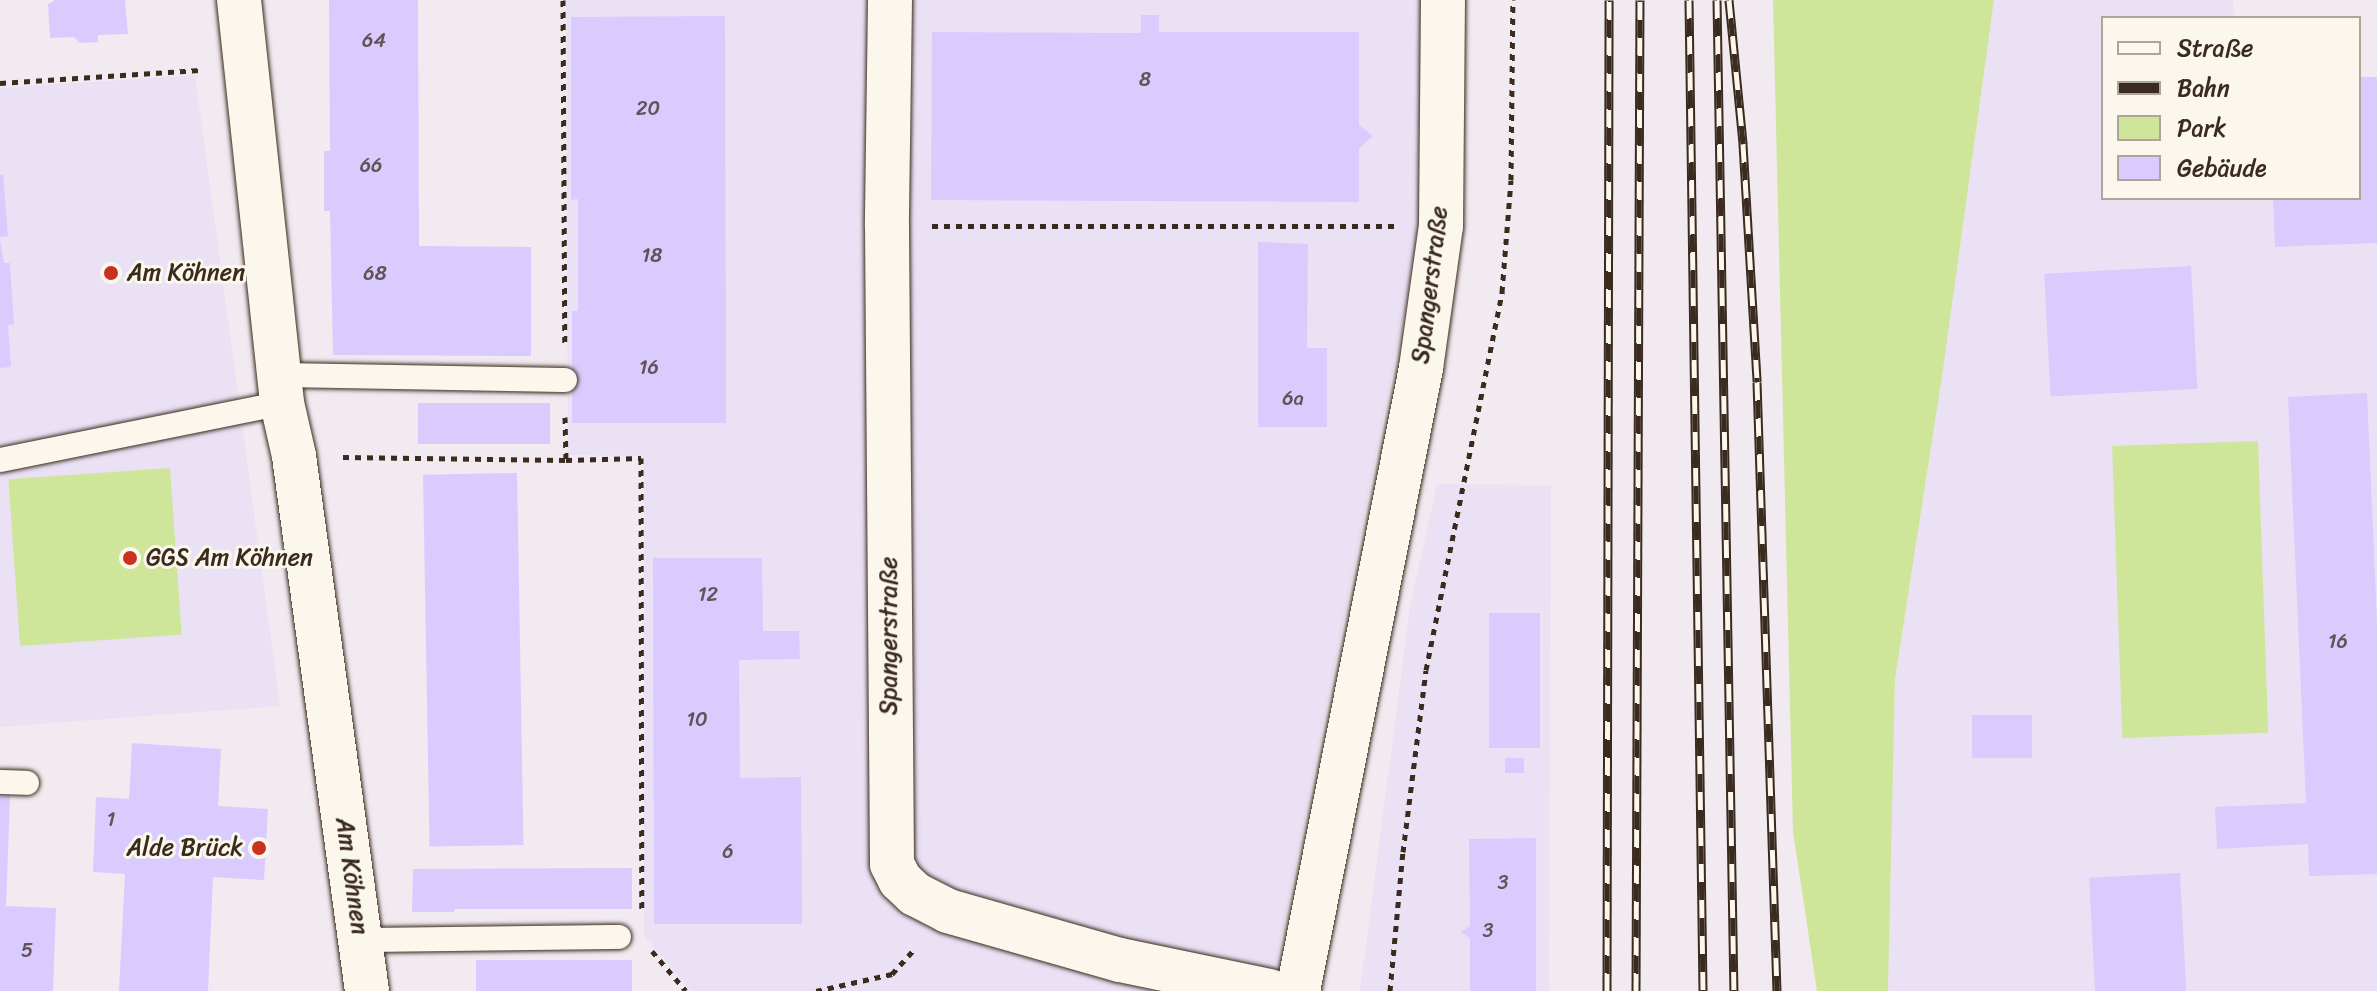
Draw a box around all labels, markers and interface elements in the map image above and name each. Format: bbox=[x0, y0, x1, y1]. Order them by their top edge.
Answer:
legend bbox=[2101, 16, 2361, 200]
text: Straße bbox=[2177, 27, 2253, 69]
house number: 64 bbox=[362, 28, 386, 52]
house number: 8 bbox=[1139, 67, 1151, 91]
text: Bahn bbox=[2177, 67, 2230, 109]
house number: 20 bbox=[636, 96, 660, 120]
text: Park bbox=[2177, 107, 2226, 149]
text: Gebäude bbox=[2177, 147, 2267, 189]
house number: 66 bbox=[360, 153, 382, 177]
street label: Spangerstraße bbox=[1406, 205, 1454, 365]
house number: 18 bbox=[642, 243, 662, 267]
place label: Am Köhnen bbox=[127, 259, 245, 287]
house number: 68 bbox=[363, 261, 387, 285]
marker: Am Köhnen bbox=[102, 264, 120, 282]
house number: 16 bbox=[639, 355, 659, 379]
house number: 6a bbox=[1282, 386, 1304, 410]
place label: GGS Am Köhnen bbox=[146, 544, 313, 572]
marker: GGS Am Köhnen bbox=[121, 549, 139, 567]
street label: Spangerstraße bbox=[875, 557, 903, 715]
house number: 12 bbox=[698, 582, 718, 606]
house number: 16 bbox=[2328, 629, 2348, 653]
house number: 10 bbox=[686, 707, 708, 731]
house number: 1 bbox=[107, 807, 115, 831]
street label: Am Köhnen bbox=[330, 816, 374, 936]
place label: Alde Brück bbox=[127, 834, 243, 862]
marker: Alde Brück bbox=[250, 839, 268, 857]
house number: 6 bbox=[722, 839, 734, 863]
house number: 3 bbox=[1498, 870, 1508, 894]
house number: 3 bbox=[1483, 918, 1493, 942]
house number: 5 bbox=[21, 938, 33, 962]

